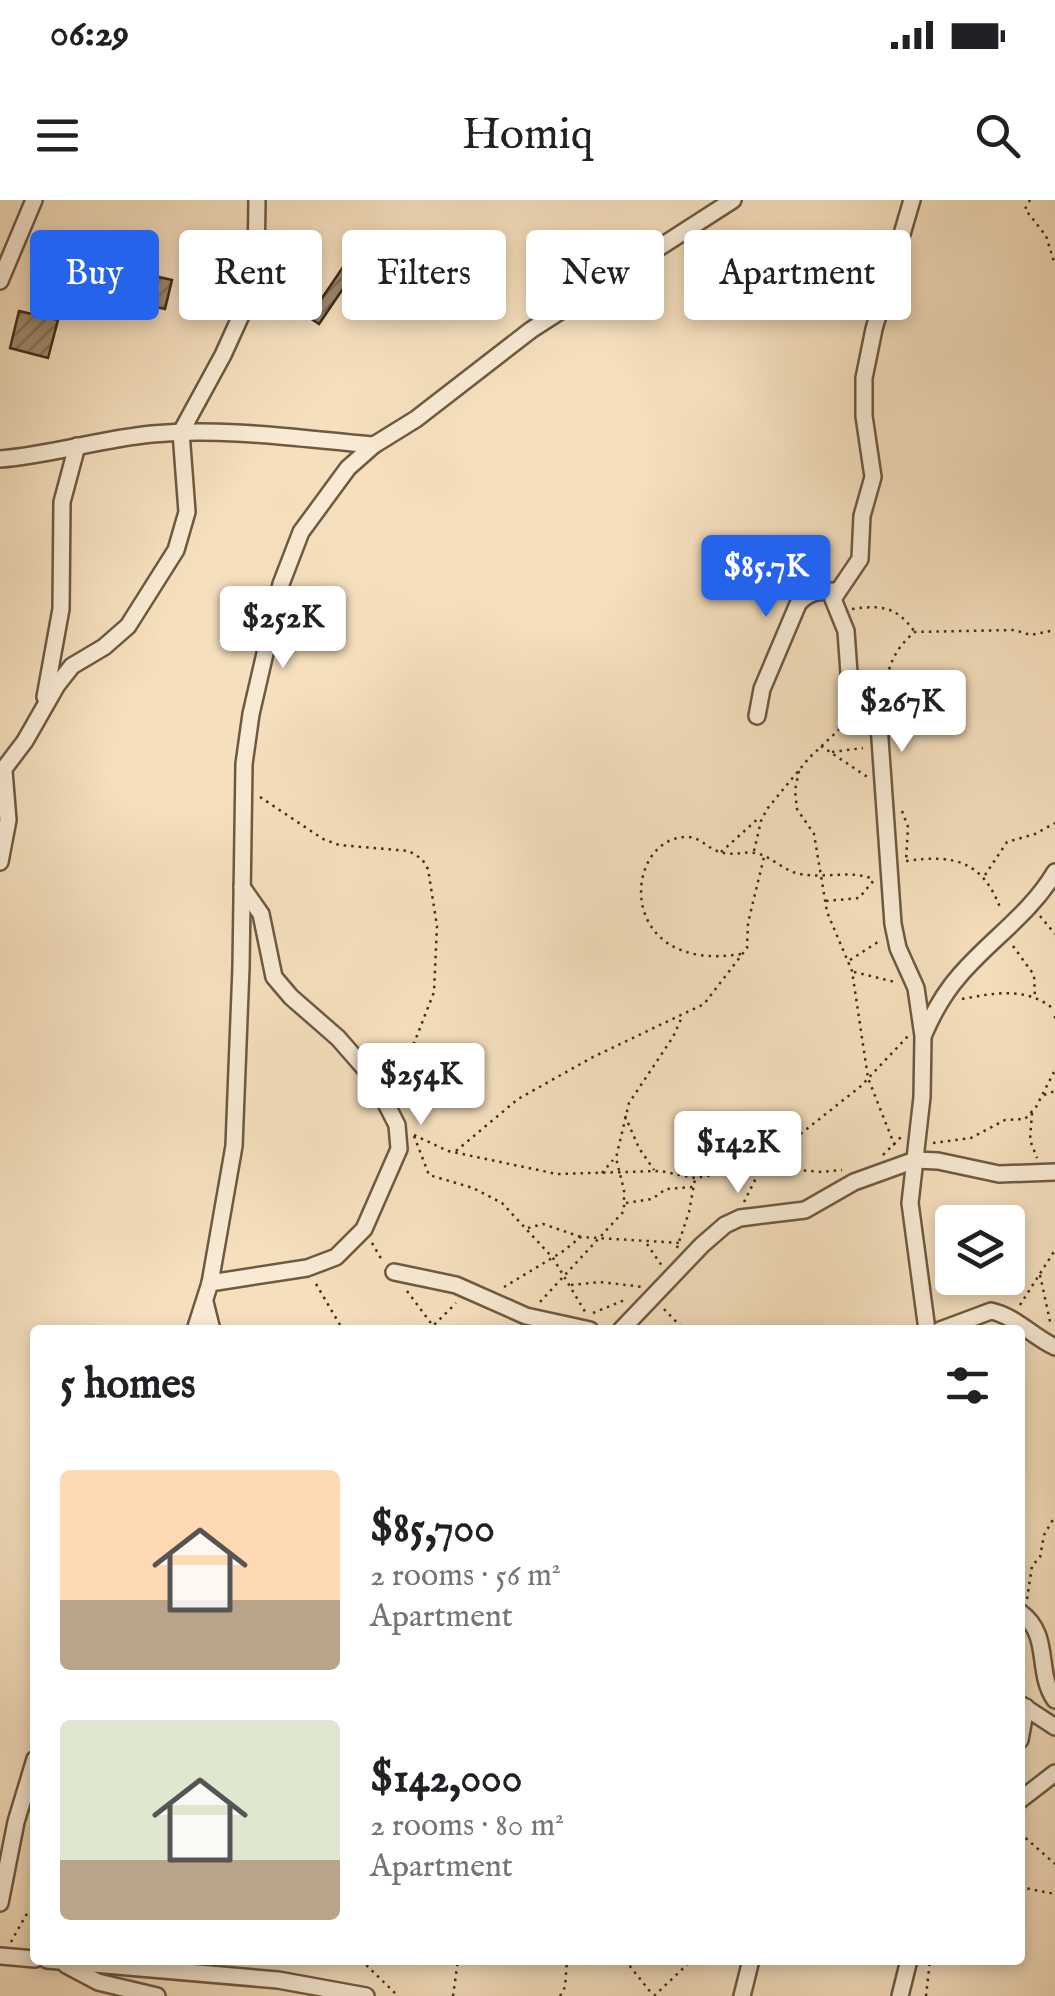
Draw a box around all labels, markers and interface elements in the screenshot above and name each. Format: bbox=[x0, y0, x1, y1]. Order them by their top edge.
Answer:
text: 06:29 bbox=[50, 11, 129, 59]
text: Homiq bbox=[462, 107, 593, 164]
icon: menu bbox=[30, 108, 85, 163]
icon: search bbox=[970, 108, 1025, 163]
chip: Buy bbox=[30, 230, 159, 320]
chip: Rent bbox=[179, 230, 322, 320]
chip: Filters bbox=[342, 230, 506, 320]
chip: New bbox=[526, 230, 664, 320]
chip: Apartment bbox=[684, 230, 911, 320]
pin: $85.7K bbox=[685, 535, 847, 620]
text: $85.7K bbox=[723, 547, 809, 588]
pin: $252K bbox=[213, 586, 353, 671]
text: $252K bbox=[242, 598, 324, 639]
pin: $267K bbox=[832, 670, 972, 755]
text: $267K bbox=[860, 682, 944, 723]
pin: $254K bbox=[351, 1043, 491, 1128]
text: $254K bbox=[380, 1055, 462, 1096]
pin: $142K bbox=[668, 1111, 808, 1196]
text: $142K bbox=[696, 1123, 780, 1164]
map controls bbox=[935, 1205, 1025, 1295]
button: layers bbox=[935, 1205, 1025, 1295]
icon: filters bbox=[940, 1358, 995, 1413]
text: 5 homes bbox=[60, 1359, 196, 1412]
text: $85,700 bbox=[370, 1503, 495, 1556]
icon: home bbox=[140, 1510, 260, 1630]
text: 2 rooms · 56 m² bbox=[370, 1556, 561, 1597]
text: Apartment bbox=[370, 1597, 513, 1638]
text: $142,000 bbox=[370, 1753, 522, 1806]
icon: home bbox=[140, 1760, 260, 1880]
text: 2 rooms · 80 m² bbox=[370, 1806, 564, 1847]
text: Apartment bbox=[370, 1847, 513, 1888]

